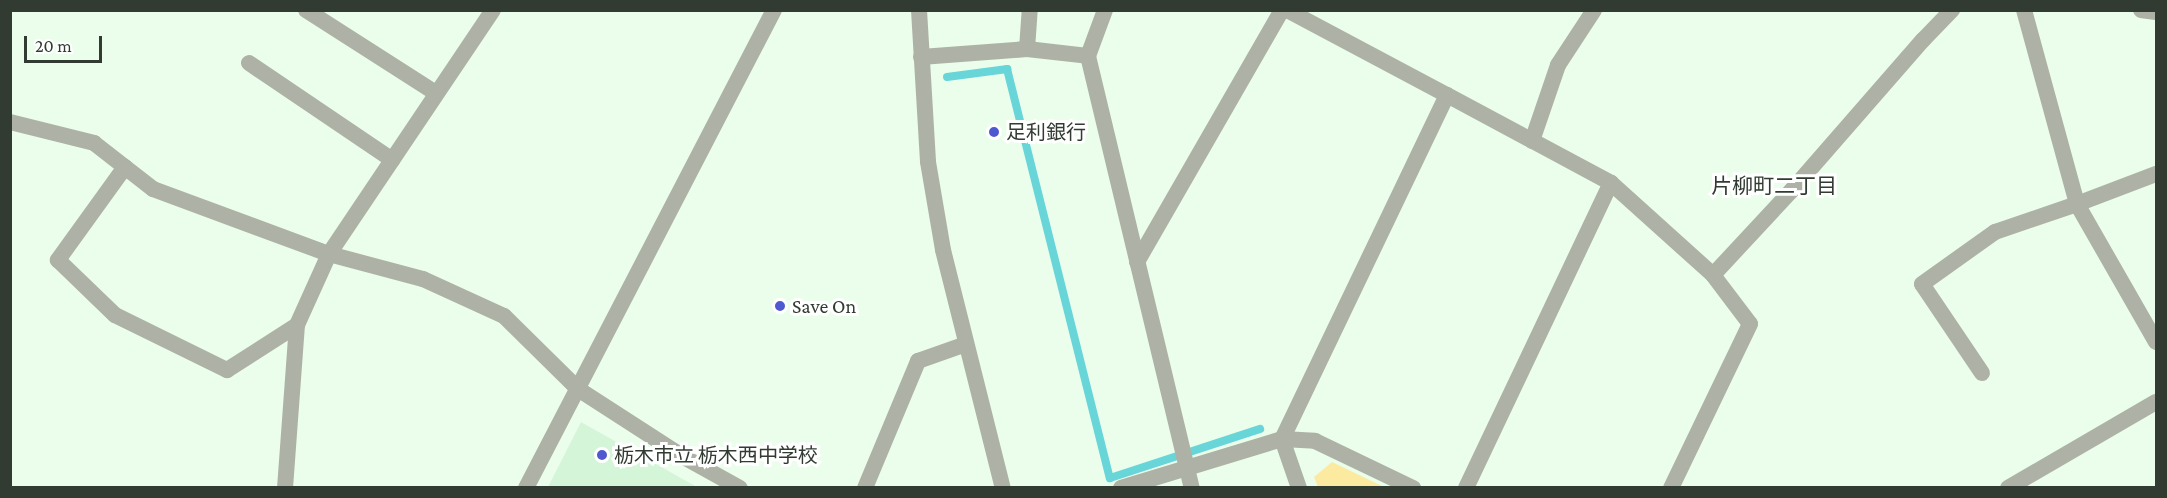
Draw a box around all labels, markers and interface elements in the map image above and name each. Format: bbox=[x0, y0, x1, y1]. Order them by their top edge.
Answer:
scale bar bbox=[27, 24, 105, 62]
text: 20 m bbox=[35, 36, 72, 56]
place label: 足利銀行 bbox=[1006, 120, 1086, 144]
marker: 足利銀行 bbox=[987, 125, 1001, 139]
district label: 片柳町二丁目 bbox=[1711, 173, 1837, 199]
place label: Save On bbox=[792, 294, 856, 318]
marker: Save On bbox=[773, 299, 787, 313]
place label: 栃木市立 栃木西中学校 bbox=[614, 443, 818, 467]
marker: 栃木市立 栃木西中学校 bbox=[595, 448, 609, 462]

